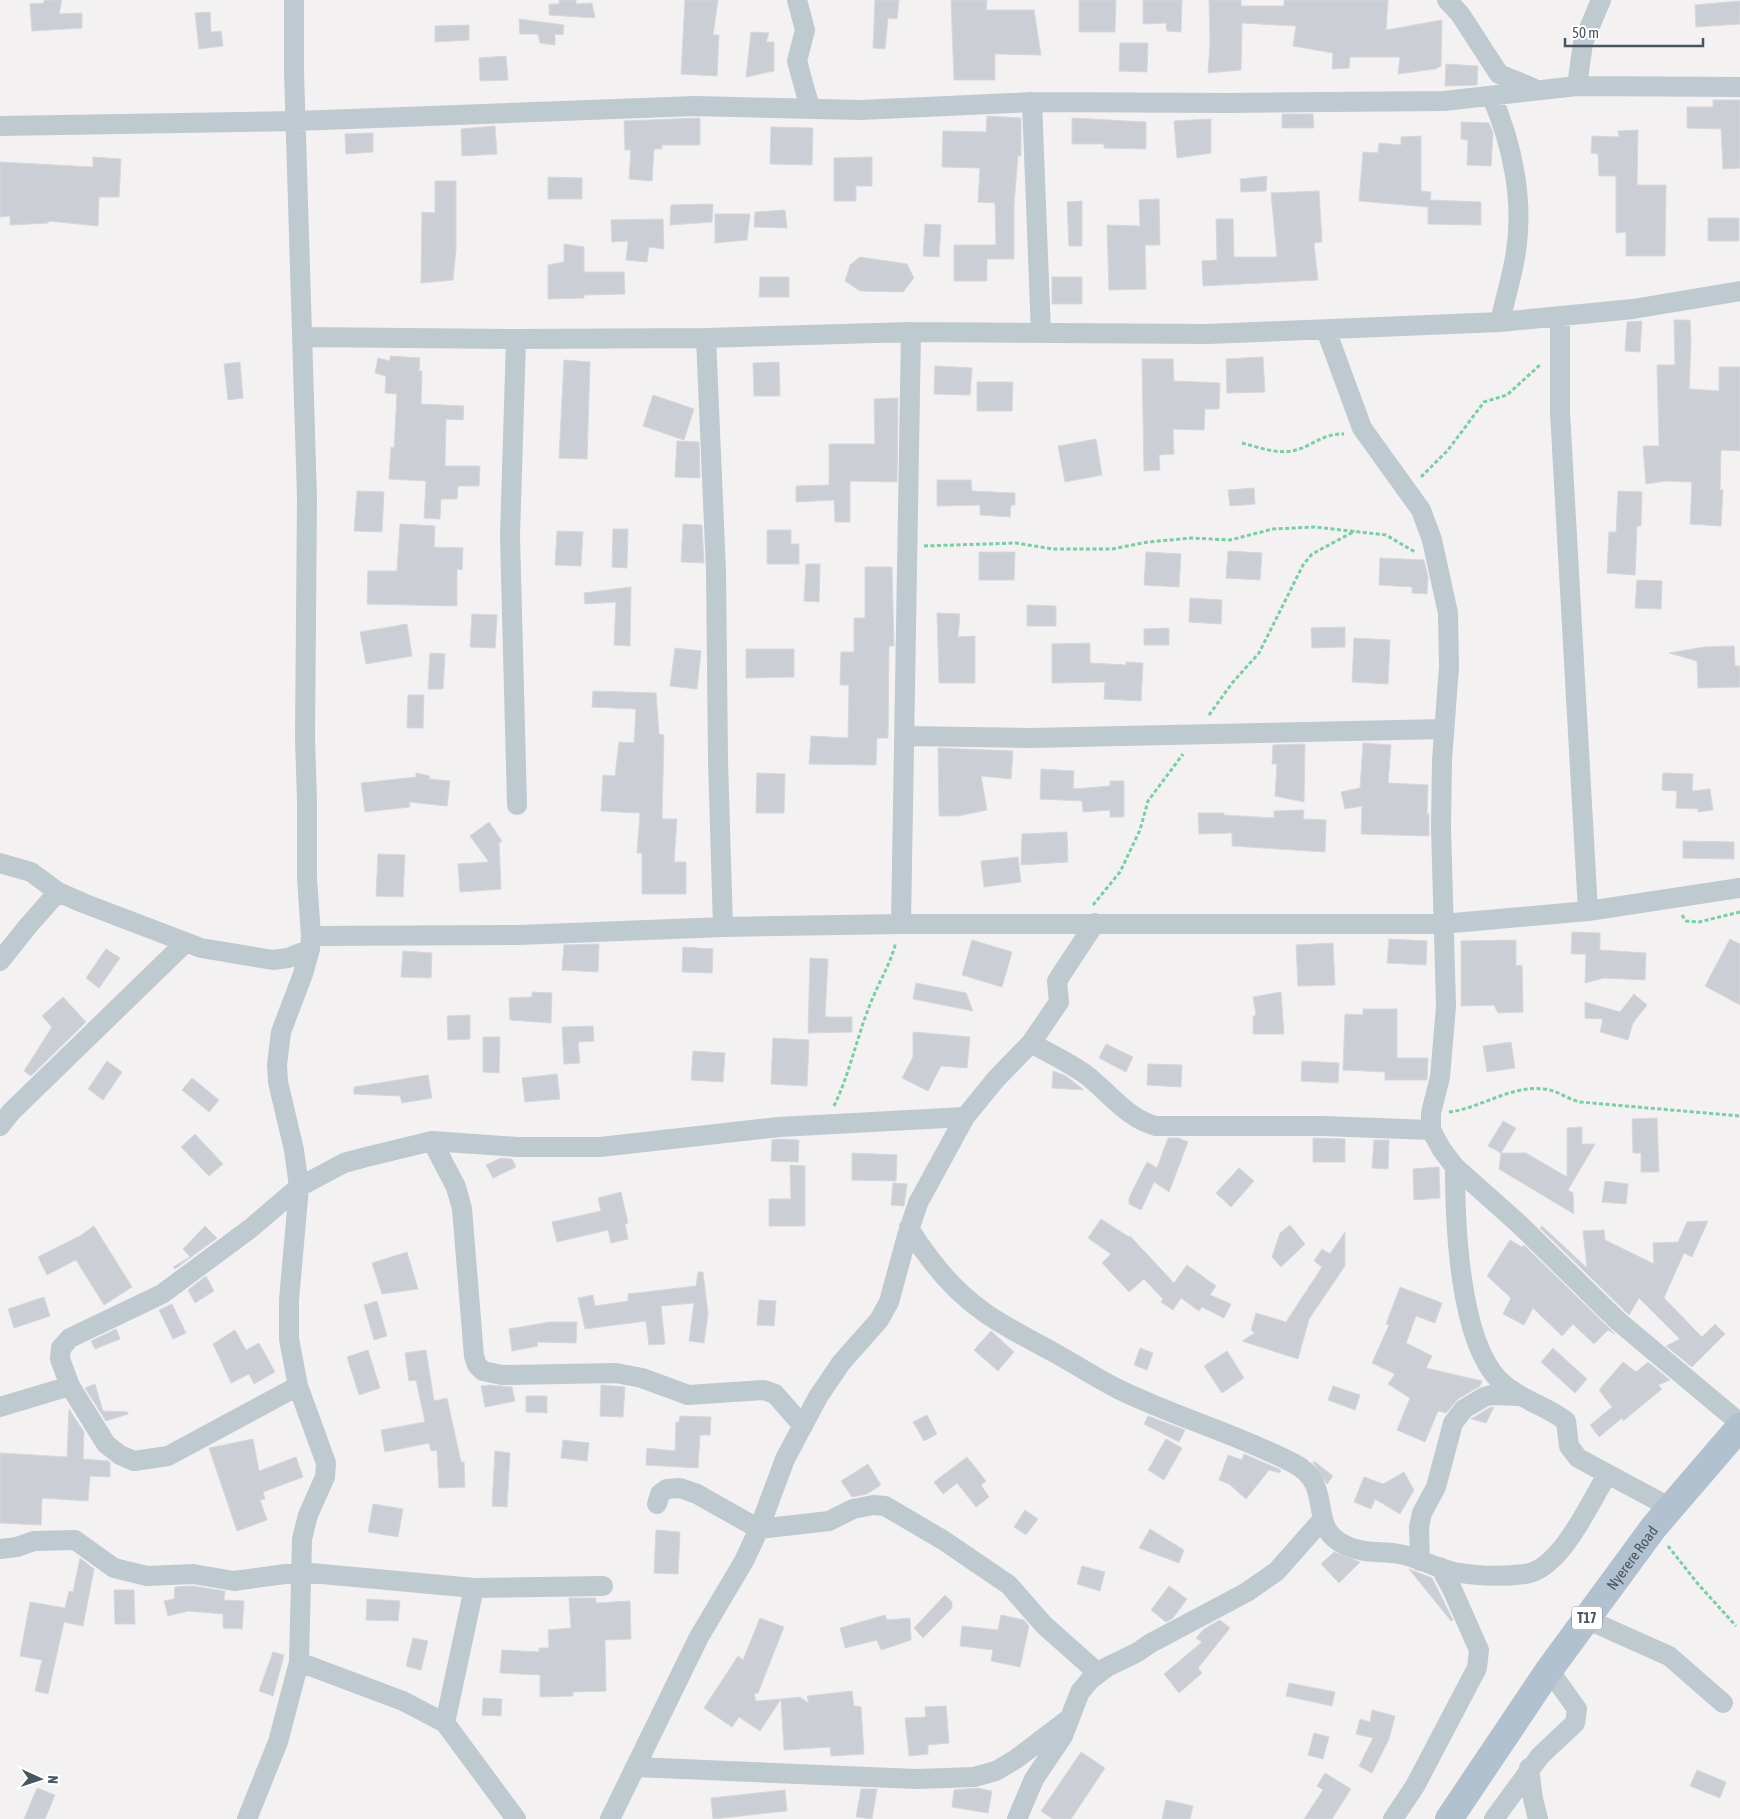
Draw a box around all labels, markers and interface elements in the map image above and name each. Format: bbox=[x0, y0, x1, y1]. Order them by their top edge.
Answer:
scale bar bbox=[1565, 15, 1702, 47]
text: 50 m bbox=[1572, 24, 1599, 41]
street label: Nyerere Road bbox=[1603, 1522, 1661, 1593]
road number: T17 bbox=[1572, 1606, 1602, 1630]
north arrow bbox=[15, 1754, 65, 1804]
text: N bbox=[45, 1775, 61, 1784]

